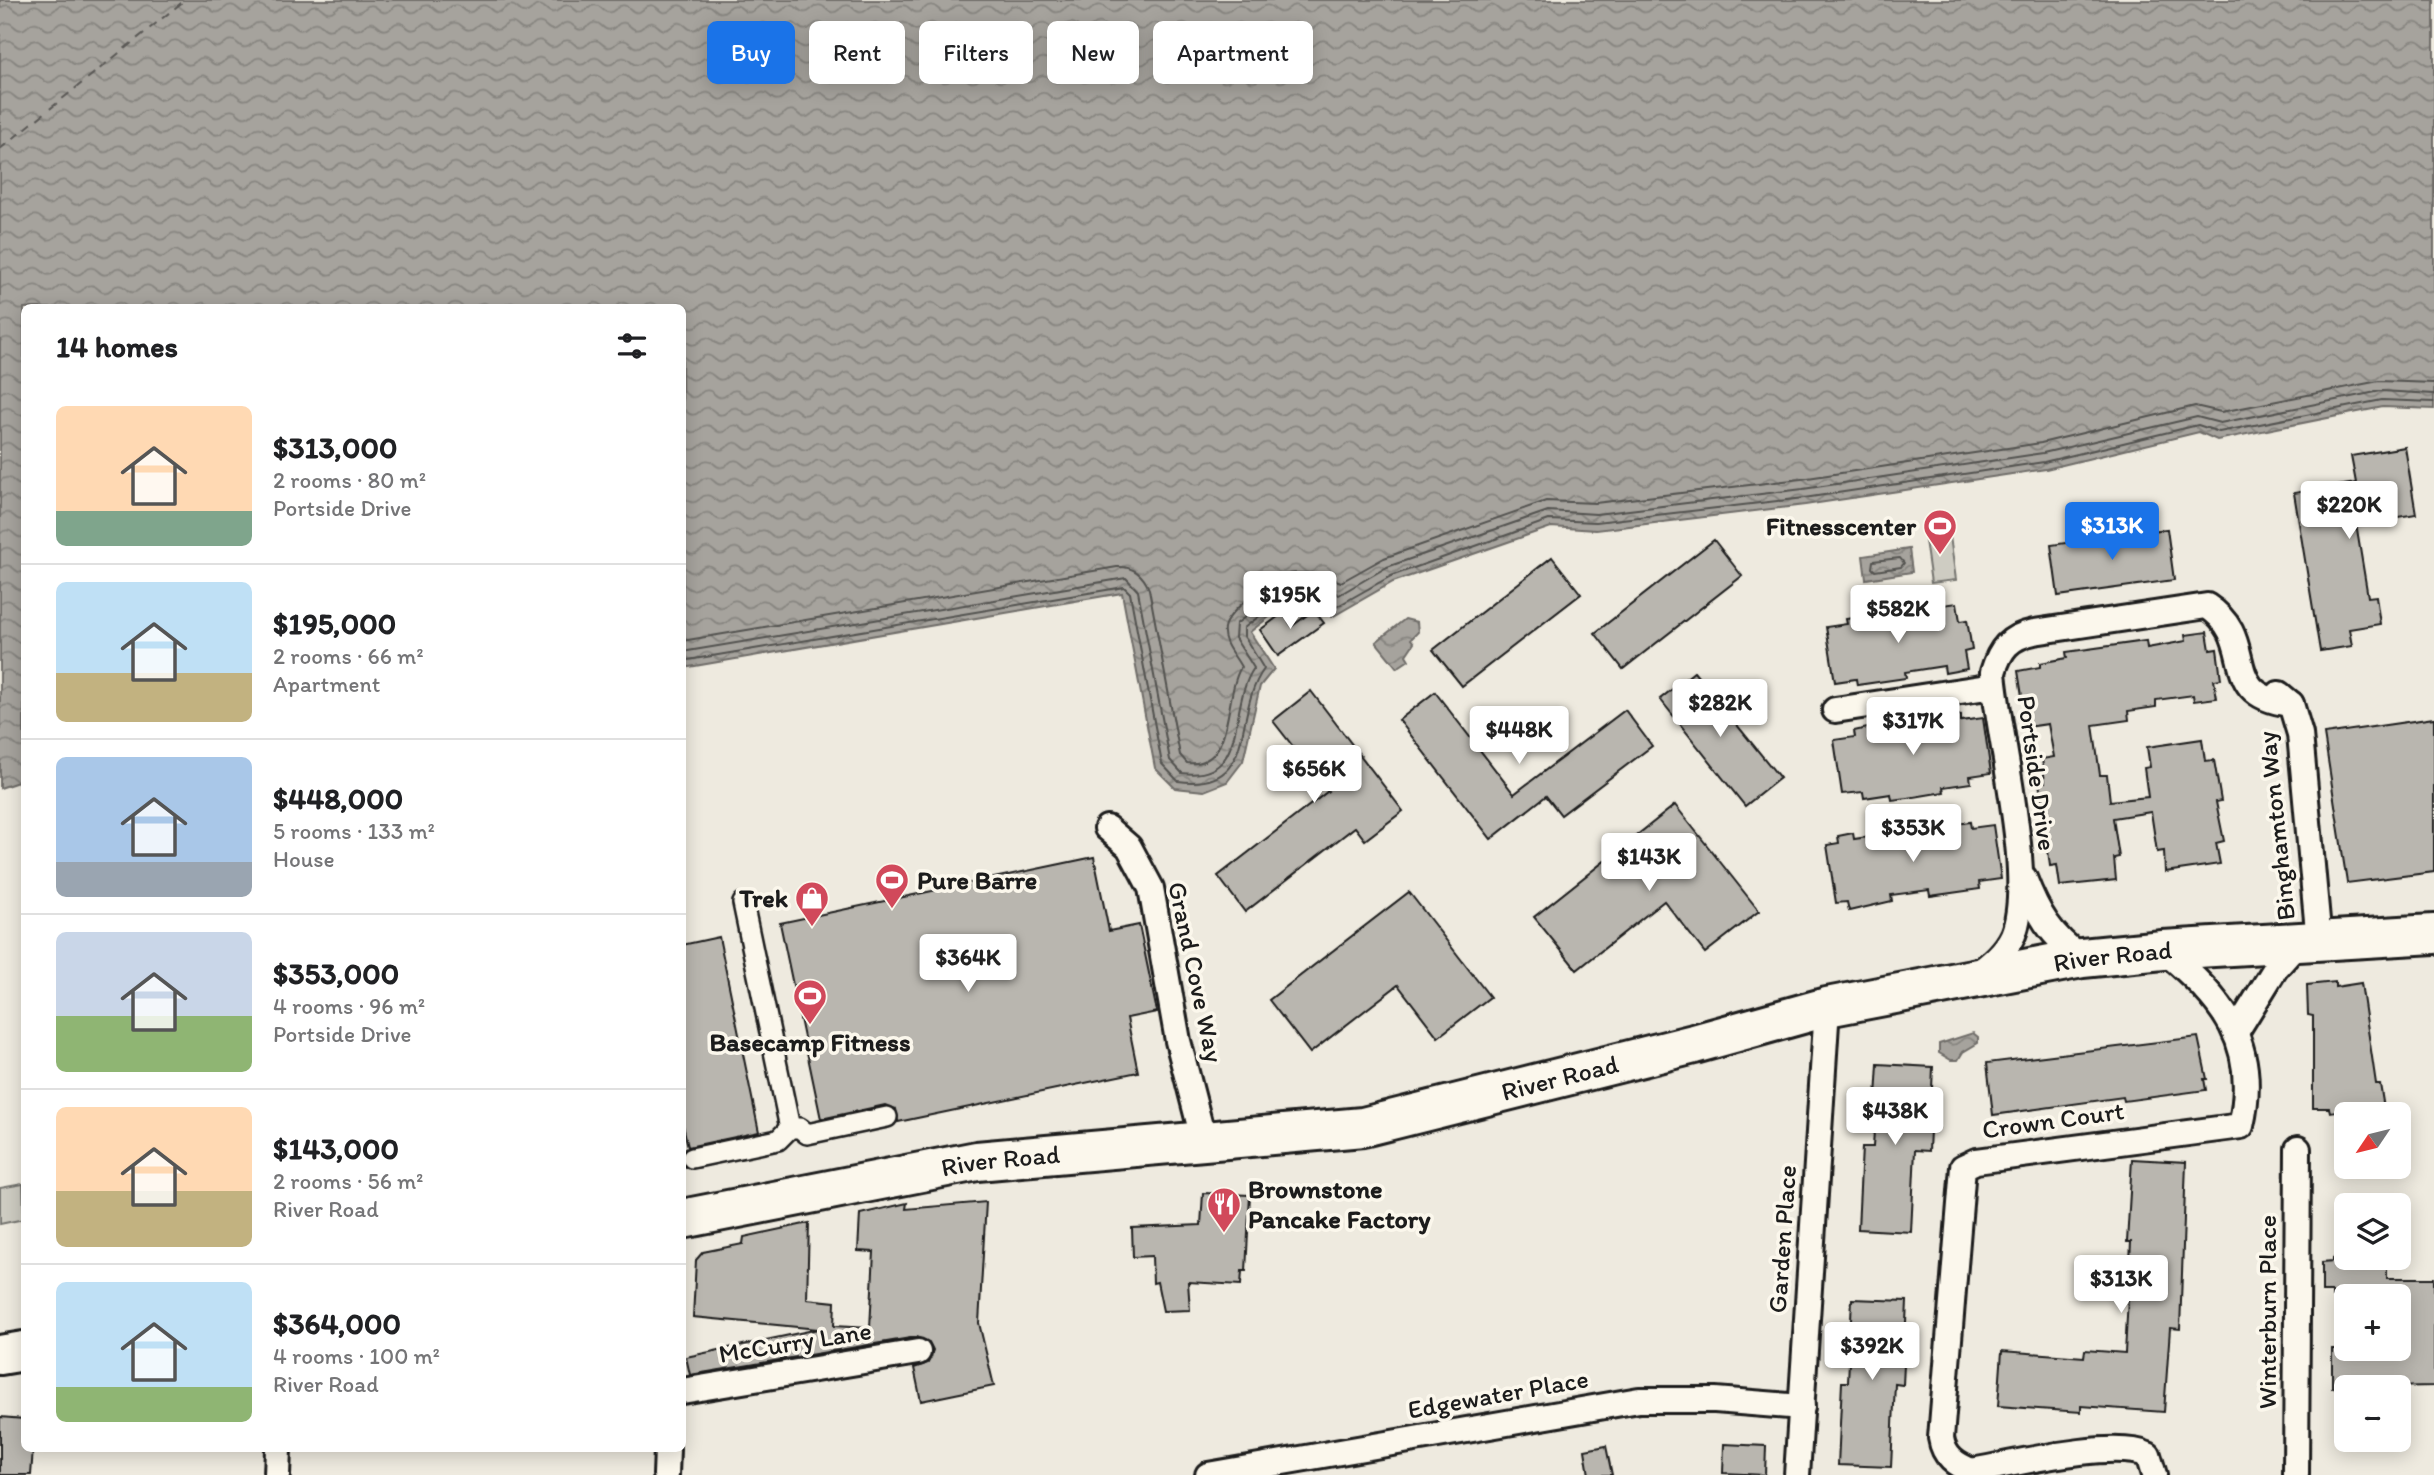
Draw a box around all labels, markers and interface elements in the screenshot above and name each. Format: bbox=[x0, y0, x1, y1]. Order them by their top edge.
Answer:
chip: Buy bbox=[707, 21, 795, 84]
chip: Rent bbox=[809, 21, 905, 84]
chip: Filters bbox=[919, 21, 1033, 84]
chip: New bbox=[1047, 21, 1139, 84]
chip: Apartment bbox=[1153, 21, 1313, 84]
icon: filters bbox=[613, 327, 651, 365]
text: 14 homes bbox=[56, 328, 178, 365]
text: $313,000 bbox=[273, 429, 397, 466]
icon: home bbox=[112, 434, 196, 518]
text: 2 rooms · 80 m² bbox=[273, 466, 426, 494]
pin: $220K bbox=[2300, 482, 2398, 541]
text: $220K bbox=[2317, 490, 2381, 518]
text: Portside Drive bbox=[273, 494, 412, 522]
pin: $313K bbox=[2063, 503, 2161, 562]
sports icon: Fitnesscenter bbox=[1921, 507, 1959, 556]
place label: Fitnesscenter bbox=[1766, 510, 1917, 542]
text: $313K bbox=[2081, 511, 2143, 539]
pin: $195K bbox=[1241, 572, 1339, 631]
text: $195K bbox=[1259, 580, 1321, 608]
pin: $582K bbox=[1849, 586, 1947, 645]
text: $582K bbox=[1866, 594, 1930, 622]
text: $195,000 bbox=[273, 605, 396, 642]
icon: home bbox=[112, 610, 196, 694]
text: 2 rooms · 66 m² bbox=[273, 642, 424, 670]
text: Apartment bbox=[273, 670, 380, 698]
pin: $282K bbox=[1671, 680, 1769, 739]
text: $282K bbox=[1688, 688, 1752, 716]
street label: Portside Drive bbox=[2010, 693, 2064, 853]
pin: $317K bbox=[1864, 698, 1962, 757]
pin: $448K bbox=[1470, 706, 1568, 766]
text: $317K bbox=[1883, 706, 1943, 734]
text: $448K bbox=[1486, 715, 1552, 743]
street label: Binghamton Way bbox=[2250, 730, 2302, 922]
pin: $656K bbox=[1265, 746, 1363, 805]
text: $656K bbox=[1283, 754, 1345, 782]
text: $448,000 bbox=[273, 780, 403, 817]
icon: home bbox=[112, 785, 196, 869]
pin: $353K bbox=[1864, 804, 1962, 864]
text: $353K bbox=[1881, 813, 1945, 841]
text: 5 rooms · 133 m² bbox=[273, 817, 435, 845]
pin: $143K bbox=[1600, 834, 1698, 893]
text: $143K bbox=[1617, 842, 1681, 870]
text: House bbox=[273, 845, 335, 873]
sports icon: Pure Barre bbox=[873, 861, 911, 910]
place label: Pure Barre bbox=[917, 864, 1037, 896]
shop icon: Trek bbox=[793, 879, 831, 928]
street label: Grand Cove Way bbox=[1161, 879, 1231, 1065]
place label: Trek bbox=[738, 882, 789, 914]
street label: River Road bbox=[2051, 933, 2173, 979]
pin: $364K bbox=[919, 934, 1017, 994]
text: $364K bbox=[936, 943, 1000, 971]
text: $353,000 bbox=[273, 955, 399, 992]
icon: home bbox=[112, 960, 196, 1044]
sports icon: Basecamp Fitness bbox=[791, 977, 829, 1026]
text: 4 rooms · 96 m² bbox=[273, 992, 425, 1020]
text: Portside Drive bbox=[273, 1020, 412, 1048]
place label: Basecamp Fitness bbox=[709, 1026, 911, 1058]
street label: River Road bbox=[1498, 1048, 1622, 1108]
pin: $438K bbox=[1846, 1088, 1944, 1147]
street label: Crown Court bbox=[1980, 1094, 2126, 1146]
text: $438K bbox=[1862, 1096, 1928, 1124]
north arrow bbox=[2334, 1102, 2412, 1180]
map controls bbox=[2334, 1102, 2411, 1452]
text: $143,000 bbox=[273, 1130, 399, 1167]
icon: home bbox=[112, 1135, 196, 1219]
street label: River Road bbox=[938, 1138, 1061, 1184]
street label: Garden Place bbox=[1761, 1164, 1803, 1314]
text: 2 rooms · 56 m² bbox=[273, 1167, 424, 1195]
place label: Brownstone Pancake Factory bbox=[1248, 1173, 1431, 1235]
restaurant icon: Brownstone Pancake Factory bbox=[1205, 1185, 1243, 1234]
button: layers bbox=[2334, 1193, 2411, 1270]
text: River Road bbox=[273, 1195, 379, 1223]
street label: Winterburn Place bbox=[2251, 1215, 2283, 1409]
pin: $313K bbox=[2072, 1256, 2170, 1315]
text: $313K bbox=[2090, 1264, 2152, 1292]
button: + bbox=[2334, 1284, 2411, 1361]
text: $364,000 bbox=[273, 1305, 401, 1342]
icon: home bbox=[112, 1310, 196, 1394]
street label: McCurry Lane bbox=[716, 1314, 874, 1370]
pin: $392K bbox=[1823, 1322, 1921, 1382]
text: $392K bbox=[1840, 1331, 1904, 1359]
text: 4 rooms · 100 m² bbox=[273, 1342, 440, 1370]
street label: Edgewater Place bbox=[1405, 1362, 1591, 1426]
text: River Road bbox=[273, 1370, 379, 1398]
button: − bbox=[2334, 1375, 2411, 1452]

